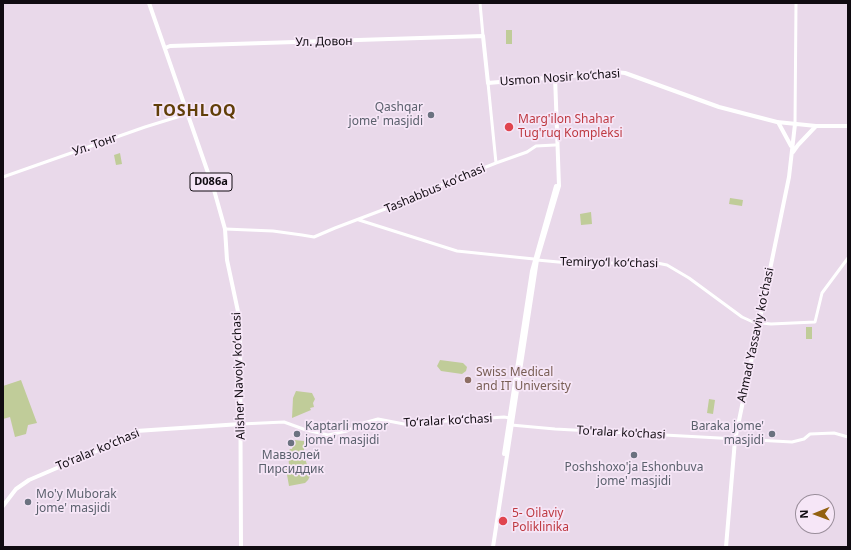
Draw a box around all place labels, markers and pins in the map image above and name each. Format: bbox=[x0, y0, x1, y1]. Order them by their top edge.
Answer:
place label: Qashqar jome' masjidi bbox=[349, 101, 423, 129]
marker: Qashqar jome' masjidi bbox=[426, 110, 436, 120]
place label: Marg'ilon Shahar Tug'ruq Kompleksi bbox=[518, 113, 622, 141]
marker: Marg'ilon Shahar Tug'ruq Kompleksi bbox=[503, 121, 515, 133]
place label: Swiss Medical and IT University bbox=[476, 366, 571, 394]
marker: Swiss Medical and IT University bbox=[463, 375, 473, 385]
place label: Kaptarli mozor jome' masjidi bbox=[305, 420, 388, 448]
place label: Baraka jome' masjidi bbox=[691, 420, 764, 448]
marker: Kaptarli mozor jome' masjidi bbox=[292, 429, 302, 439]
marker: Baraka jome' masjidi bbox=[767, 429, 777, 439]
marker: Мавзолей Пирсиддик bbox=[286, 438, 296, 448]
place label: Мавзолей Пирсиддик bbox=[258, 449, 324, 477]
marker: Poshshoxo'ja Eshonbuva jome' masjidi bbox=[629, 450, 639, 460]
place label: Poshshoxo'ja Eshonbuva jome' masjidi bbox=[565, 461, 703, 489]
place label: Mo'y Muborak jome' masjidi bbox=[36, 488, 117, 516]
marker: Mo'y Muborak jome' masjidi bbox=[23, 497, 33, 507]
place label: 5- Oilaviy Poliklinika bbox=[512, 507, 569, 535]
marker: 5- Oilaviy Poliklinika bbox=[497, 515, 509, 527]

